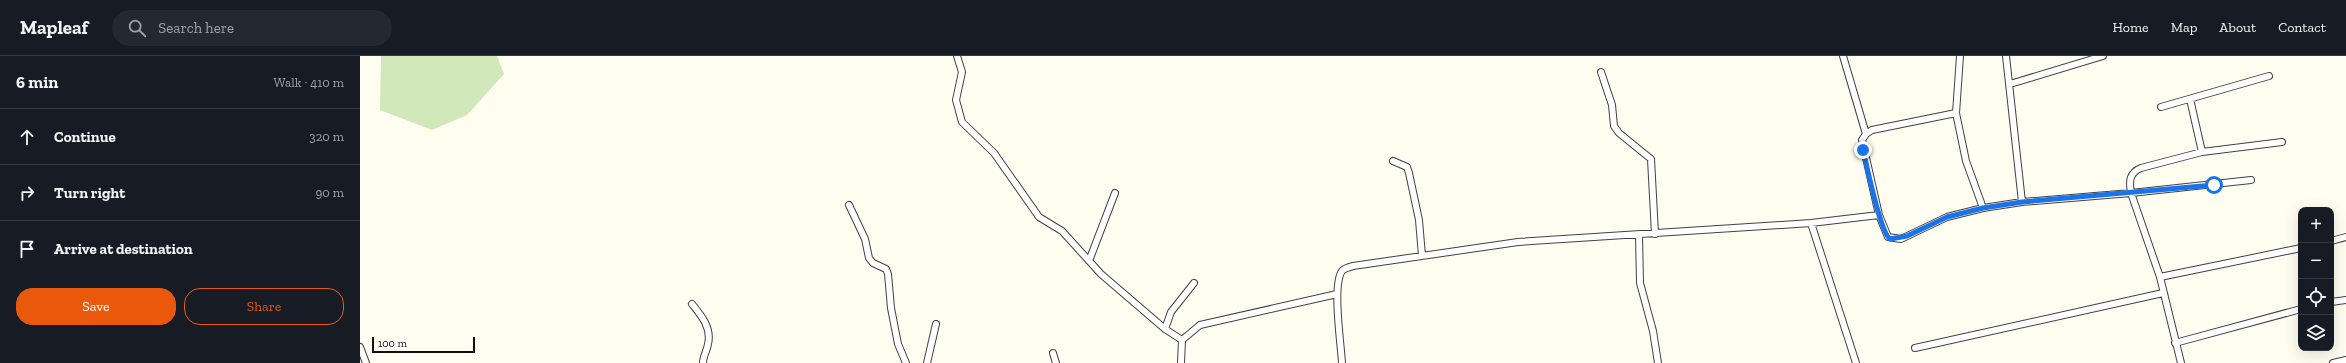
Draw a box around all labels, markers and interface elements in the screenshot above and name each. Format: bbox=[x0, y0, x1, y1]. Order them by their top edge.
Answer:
search box bbox=[112, 10, 392, 46]
text: Mapleaf bbox=[20, 16, 88, 39]
icon: search bbox=[126, 17, 148, 39]
text: Search here bbox=[158, 19, 234, 37]
text: Home bbox=[2113, 19, 2149, 36]
text: Map bbox=[2171, 19, 2197, 36]
text: About bbox=[2219, 19, 2256, 36]
text: Contact bbox=[2278, 19, 2326, 36]
text: 6 min bbox=[16, 72, 58, 92]
text: Walk · 410 m bbox=[274, 75, 344, 90]
icon: ahead bbox=[16, 126, 38, 148]
text: Continue bbox=[54, 128, 116, 146]
text: 320 m bbox=[309, 129, 344, 144]
route end bbox=[1854, 141, 1872, 159]
route start bbox=[2205, 176, 2223, 194]
icon: right bbox=[16, 182, 38, 204]
text: Turn right bbox=[54, 184, 125, 202]
text: 90 m bbox=[315, 185, 344, 200]
map controls bbox=[2298, 207, 2334, 351]
button: + bbox=[2298, 207, 2334, 243]
icon: arrive bbox=[16, 238, 38, 260]
text: Arrive at destination bbox=[54, 240, 193, 258]
button: − bbox=[2298, 243, 2334, 279]
button: locate bbox=[2298, 279, 2334, 315]
button: Save bbox=[16, 288, 176, 325]
button: Share bbox=[184, 288, 344, 325]
button: layers bbox=[2298, 315, 2334, 351]
scale bar bbox=[372, 335, 475, 354]
text: 100 m bbox=[378, 337, 407, 350]

